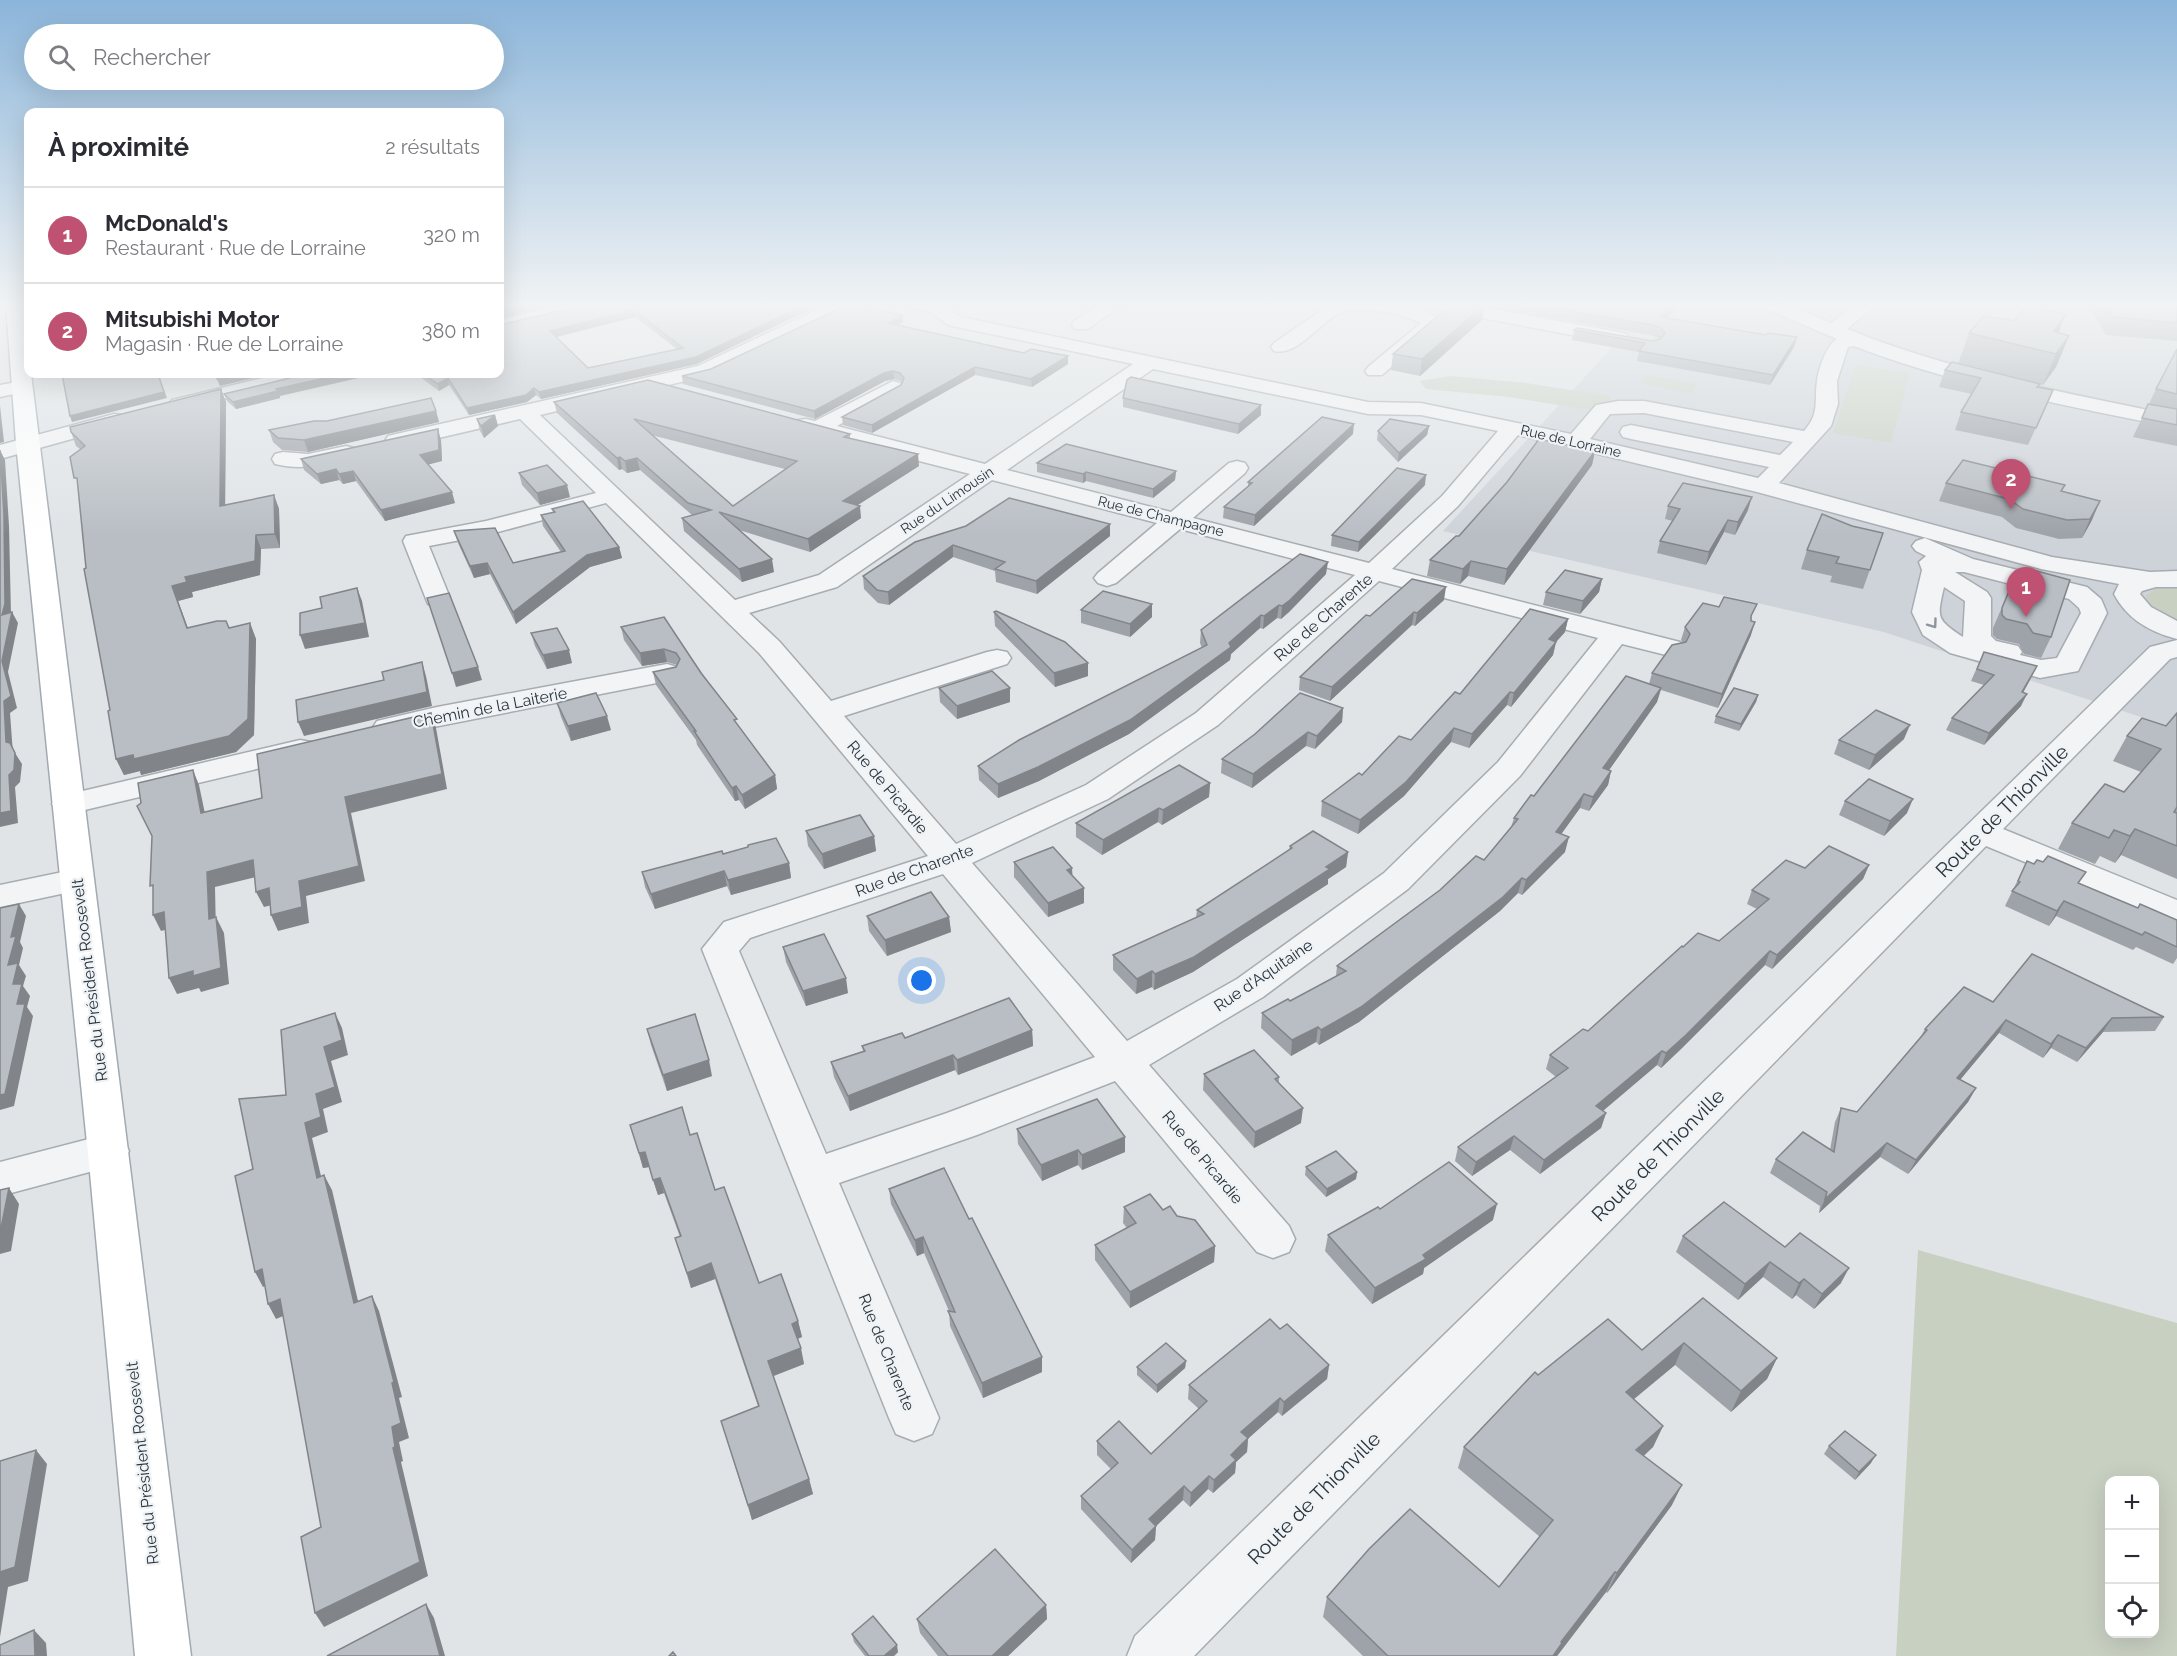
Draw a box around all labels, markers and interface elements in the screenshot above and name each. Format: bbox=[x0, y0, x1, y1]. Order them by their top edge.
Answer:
search box bbox=[24, 24, 504, 90]
icon: search bbox=[45, 41, 78, 74]
text: Rechercher bbox=[93, 44, 211, 70]
text: À proximité bbox=[48, 132, 189, 162]
text: 2 résultats bbox=[385, 135, 480, 159]
text: McDonald's bbox=[105, 210, 228, 236]
text: 1 bbox=[63, 223, 72, 247]
text: 320 m bbox=[423, 223, 480, 247]
text: Restaurant · Rue de Lorraine bbox=[105, 236, 366, 260]
text: Mitsubishi Motor bbox=[105, 306, 279, 332]
text: 2 bbox=[62, 319, 73, 343]
text: 380 m bbox=[422, 319, 480, 343]
text: Magasin · Rue de Lorraine bbox=[105, 332, 343, 356]
street label: Rue de Lorraine bbox=[1519, 422, 1623, 460]
pin: 2 bbox=[1992, 460, 2030, 509]
street label: Rue du Limousin bbox=[898, 463, 996, 537]
street label: Rue de Champagne bbox=[1096, 493, 1226, 539]
pin: 1 bbox=[2006, 568, 2046, 617]
street label: Rue de Charente bbox=[1270, 569, 1376, 665]
one-way arrow bbox=[1926, 618, 1937, 629]
street label: Chemin de la Laiterie bbox=[411, 683, 569, 732]
street label: Rue de Picardie bbox=[843, 737, 932, 838]
street label: Route de Thionville bbox=[1931, 739, 2074, 882]
street label: Rue de Charente bbox=[852, 840, 976, 901]
street label: Rue du Président Roosevelt bbox=[68, 877, 111, 1082]
street label: Rue d'Aquitaine bbox=[1210, 935, 1316, 1015]
your location bbox=[907, 966, 936, 995]
street label: Route de Thionville bbox=[1587, 1083, 1730, 1226]
street label: Rue de Picardie bbox=[1158, 1107, 1247, 1208]
street label: Rue de Charente bbox=[854, 1291, 919, 1413]
street label: Rue du Président Roosevelt bbox=[122, 1360, 163, 1566]
street label: Route de Thionville bbox=[1243, 1426, 1386, 1569]
map controls bbox=[2105, 1476, 2159, 1638]
button: + bbox=[2105, 1476, 2159, 1530]
button: − bbox=[2105, 1530, 2159, 1584]
button: locate bbox=[2105, 1584, 2159, 1638]

